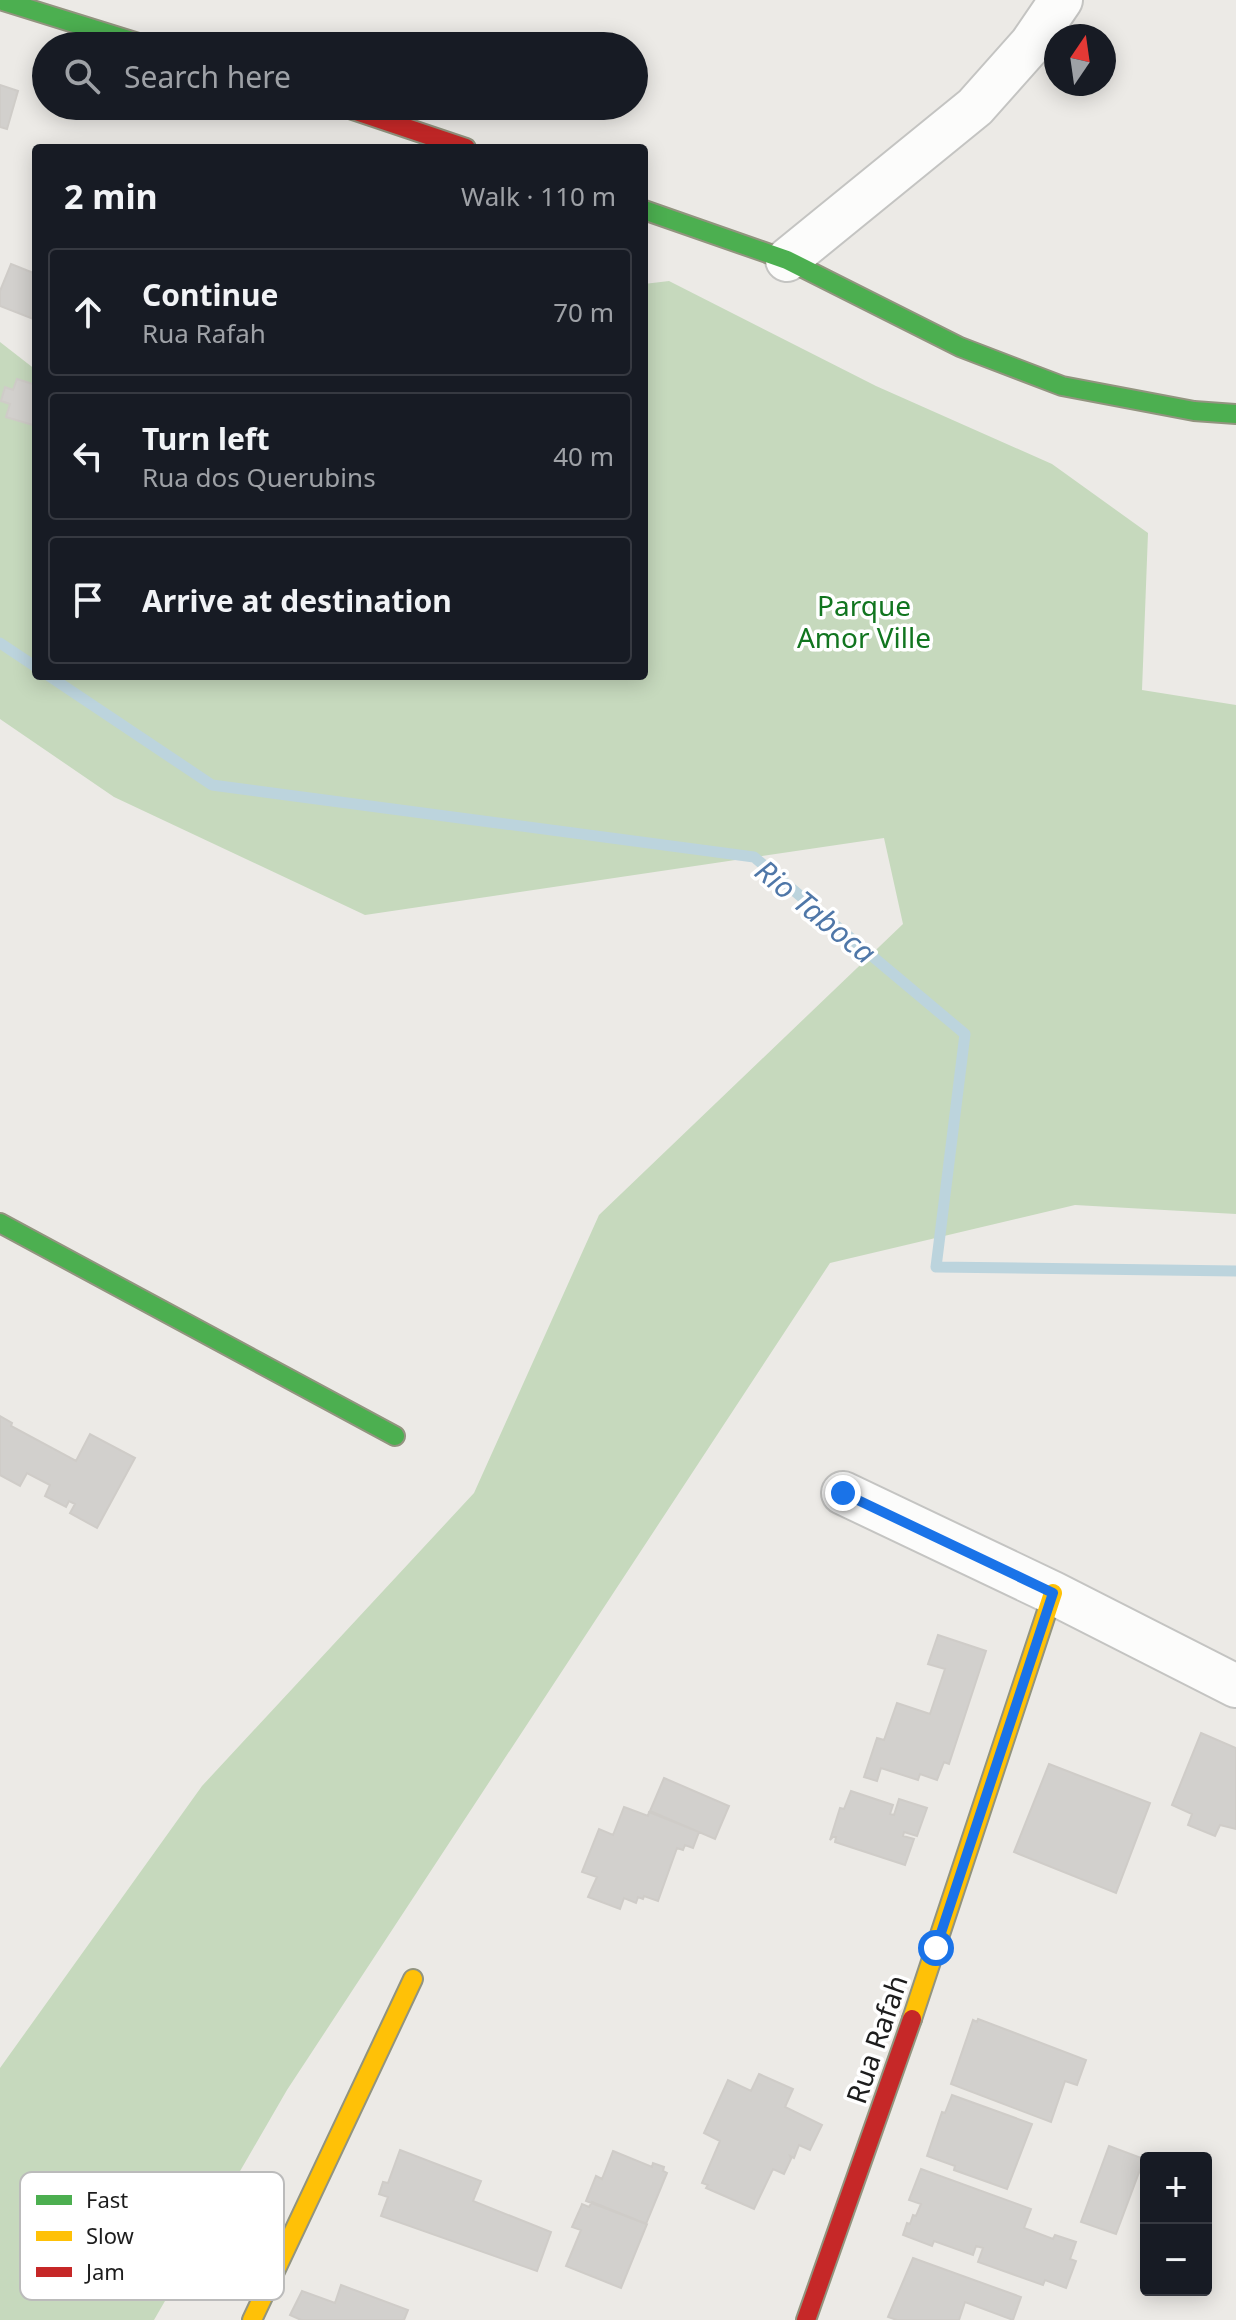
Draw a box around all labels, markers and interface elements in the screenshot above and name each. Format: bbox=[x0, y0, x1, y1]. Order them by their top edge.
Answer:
north arrow bbox=[1044, 24, 1116, 96]
search box bbox=[32, 32, 648, 120]
icon: search bbox=[60, 54, 104, 98]
text: Search here bbox=[124, 56, 291, 97]
text: 2 min bbox=[64, 173, 158, 219]
text: Walk · 110 m bbox=[461, 178, 616, 214]
text: Continue bbox=[142, 274, 278, 315]
icon: ahead bbox=[66, 290, 110, 334]
text: 70 m bbox=[553, 294, 614, 330]
text: Rua Rafah bbox=[142, 315, 266, 351]
text: Turn left bbox=[142, 418, 270, 459]
icon: left bbox=[66, 434, 110, 478]
text: 40 m bbox=[553, 438, 614, 474]
text: Rua dos Querubins bbox=[142, 459, 376, 495]
icon: arrive bbox=[66, 578, 110, 622]
text: Arrive at destination bbox=[142, 580, 452, 621]
park label: Parque Amor Ville bbox=[797, 586, 931, 656]
water label: Rio Taboca bbox=[747, 850, 885, 972]
route end bbox=[825, 1475, 861, 1511]
route start bbox=[918, 1930, 954, 1966]
street label: Rua Rafah bbox=[836, 1970, 916, 2108]
map controls bbox=[1140, 2152, 1212, 2296]
button: + bbox=[1140, 2152, 1212, 2224]
legend bbox=[20, 2172, 284, 2300]
text: Fast bbox=[86, 2184, 128, 2214]
text: Slow bbox=[86, 2220, 135, 2250]
button: − bbox=[1140, 2224, 1212, 2296]
text: Jam bbox=[84, 2256, 125, 2286]

